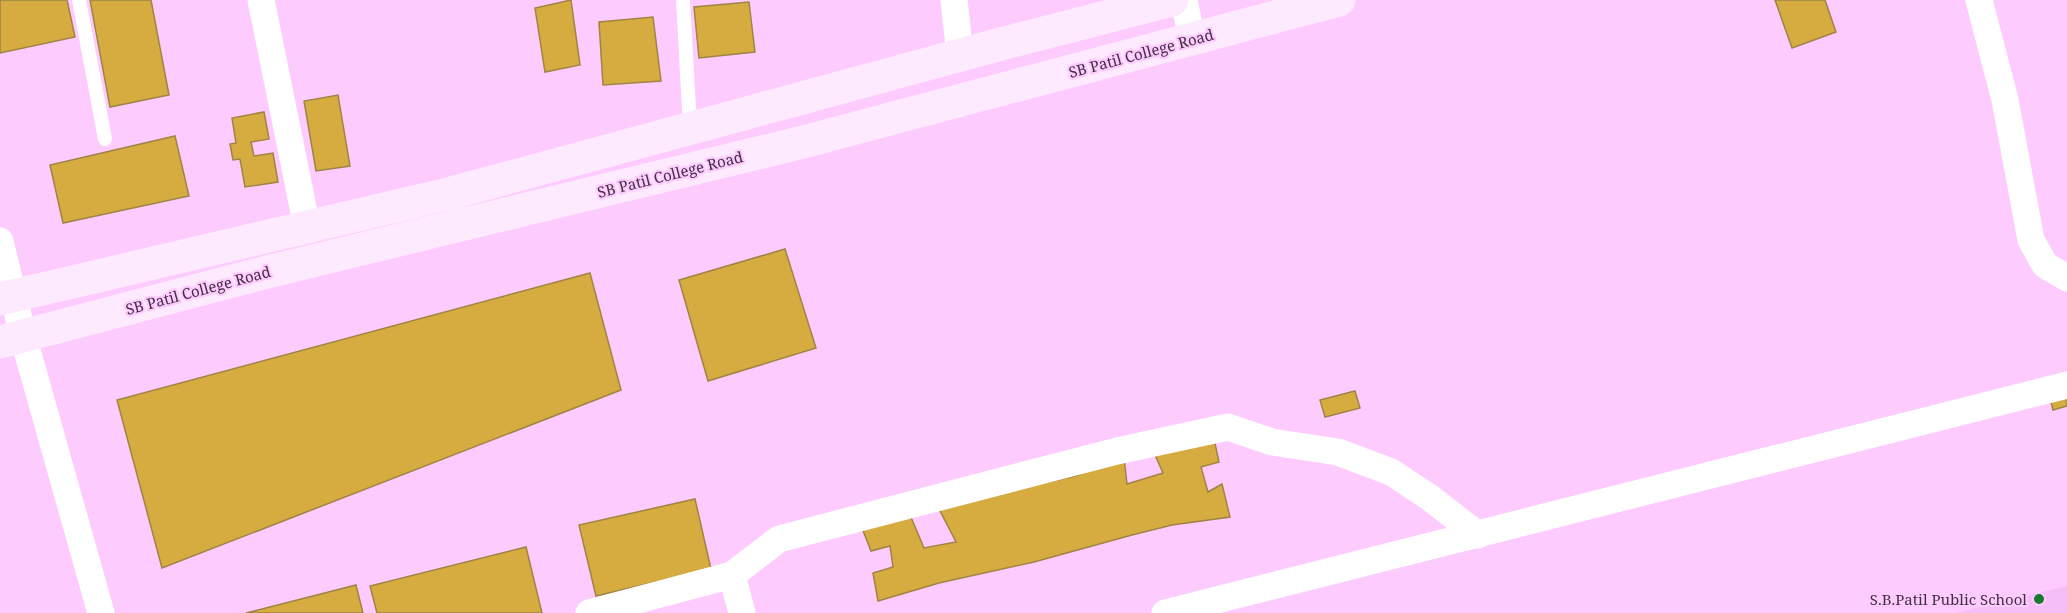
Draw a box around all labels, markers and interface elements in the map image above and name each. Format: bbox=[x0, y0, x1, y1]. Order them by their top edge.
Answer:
street label: SB Patil College Road bbox=[1066, 24, 1216, 82]
street label: SB Patil College Road bbox=[595, 146, 745, 202]
street label: SB Patil College Road bbox=[123, 261, 273, 319]
place label: S.B.Patil Public School bbox=[1870, 589, 2027, 609]
marker: S.B.Patil Public School bbox=[2032, 592, 2046, 606]

